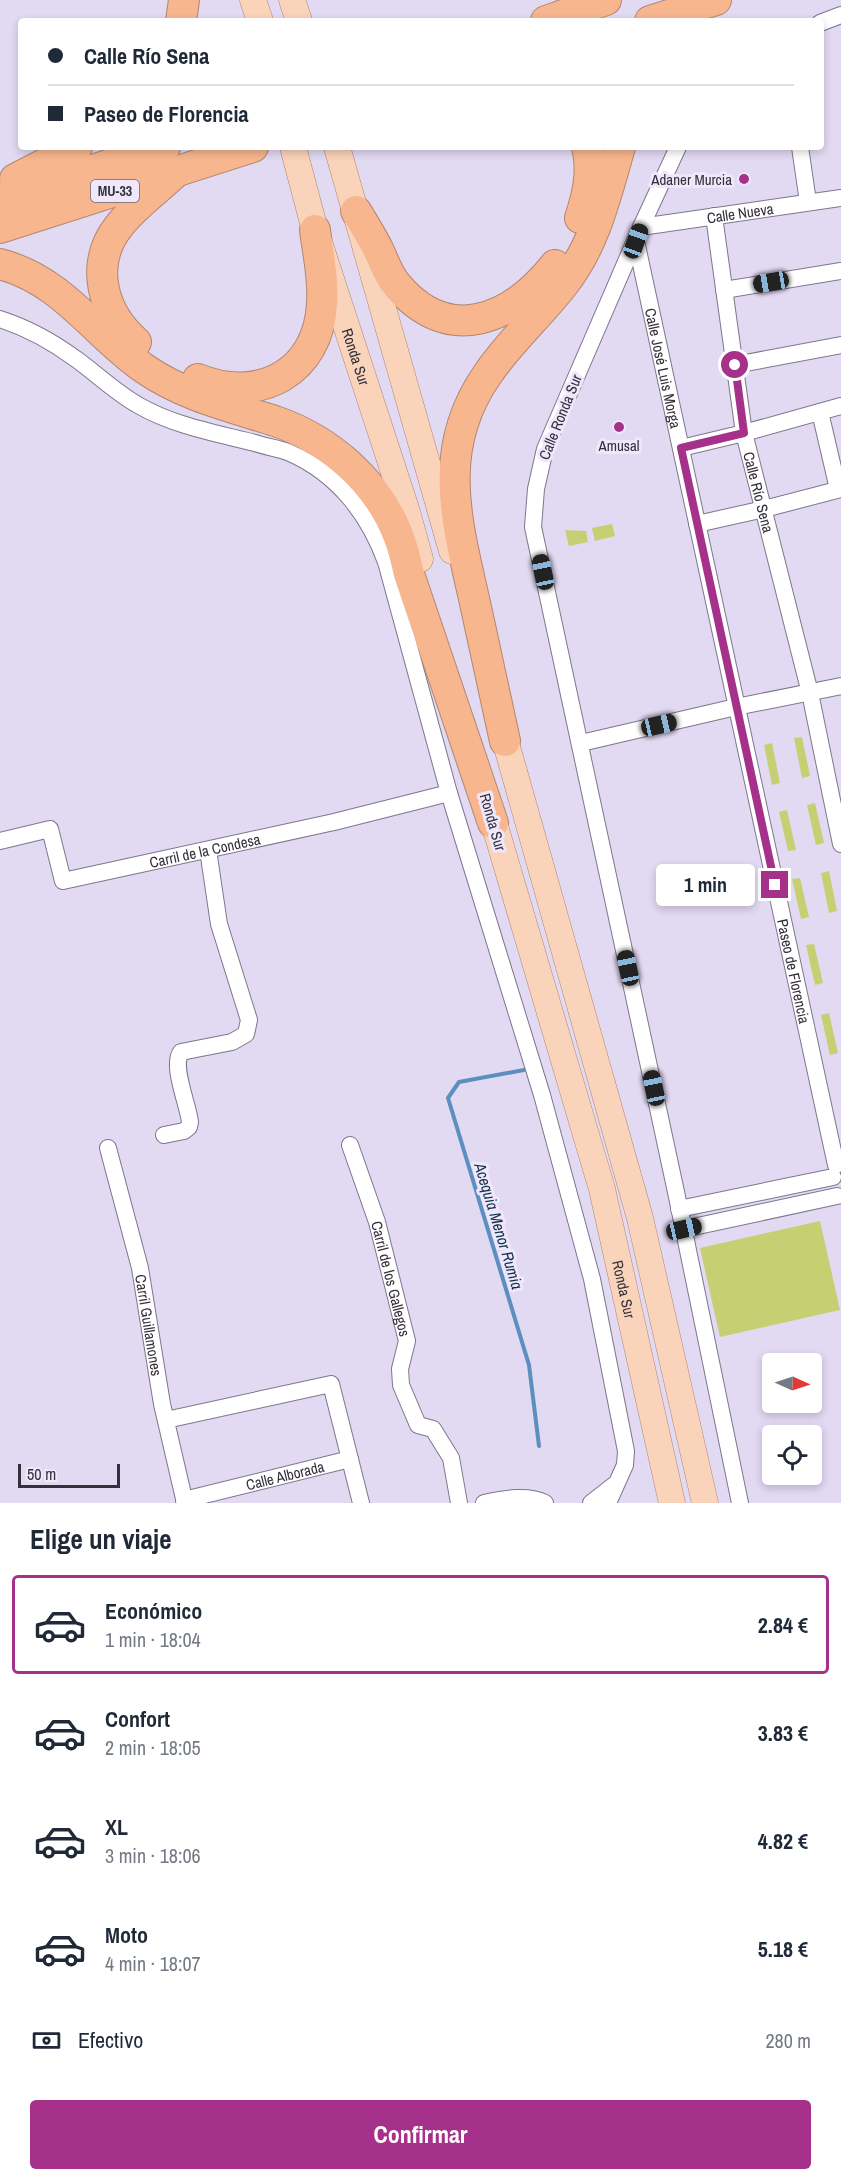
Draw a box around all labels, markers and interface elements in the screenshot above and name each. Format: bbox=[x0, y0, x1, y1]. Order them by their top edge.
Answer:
text: Calle Río Sena bbox=[84, 41, 209, 71]
text: Paseo de Florencia bbox=[84, 99, 248, 129]
place label: Adaner Murcia bbox=[650, 169, 732, 190]
marker: Adaner Murcia bbox=[737, 172, 751, 186]
road number: MU-33 bbox=[91, 180, 139, 202]
street label: Calle Nueva bbox=[705, 197, 775, 228]
car bbox=[621, 221, 651, 261]
car bbox=[752, 270, 790, 294]
street label: Calle José Luis Morga bbox=[640, 306, 687, 430]
street label: Ronda Sur bbox=[337, 325, 375, 388]
route start bbox=[721, 351, 748, 378]
street label: Calle Ronda Sur bbox=[533, 371, 587, 463]
marker: Amusal bbox=[612, 420, 626, 434]
place label: Amusal bbox=[597, 435, 640, 456]
street label: Calle Río Sena bbox=[739, 449, 779, 535]
car bbox=[530, 553, 556, 591]
car bbox=[639, 712, 679, 738]
street label: Ronda Sur bbox=[475, 791, 511, 853]
street label: Carril de la Condesa bbox=[147, 828, 262, 872]
callout: 1 min bbox=[655, 864, 754, 906]
text: 1 min bbox=[684, 871, 727, 898]
route end bbox=[761, 871, 788, 898]
street label: Paseo de Florencia bbox=[772, 917, 816, 1026]
car bbox=[615, 949, 641, 987]
car bbox=[641, 1069, 667, 1107]
water label: Acequia Menor Rumia bbox=[469, 1159, 529, 1292]
car bbox=[664, 1216, 704, 1242]
street label: Carril de los Gallegos bbox=[367, 1219, 416, 1339]
street label: Ronda Sur bbox=[608, 1258, 641, 1320]
street label: Carril Guillamones bbox=[131, 1273, 168, 1377]
north arrow bbox=[762, 1353, 822, 1413]
map controls bbox=[762, 1353, 822, 1485]
button: locate bbox=[762, 1425, 822, 1485]
street label: Calle Alborada bbox=[244, 1455, 327, 1495]
scale bar bbox=[18, 1461, 120, 1488]
text: 50 m bbox=[27, 1463, 56, 1485]
text: Elige un viaje bbox=[30, 1521, 172, 1557]
text: Económico bbox=[105, 1596, 202, 1626]
icon: car bbox=[33, 1598, 87, 1652]
text: 2.84 € bbox=[758, 1610, 808, 1640]
text: 1 min · 18:04 bbox=[105, 1626, 201, 1653]
text: Confort bbox=[105, 1704, 170, 1734]
icon: car bbox=[33, 1706, 87, 1760]
text: 3.83 € bbox=[758, 1718, 808, 1748]
text: 2 min · 18:05 bbox=[105, 1734, 201, 1761]
text: XL bbox=[105, 1812, 128, 1842]
icon: car bbox=[33, 1814, 87, 1868]
text: 4.82 € bbox=[758, 1826, 808, 1856]
text: 3 min · 18:06 bbox=[105, 1842, 201, 1869]
text: Moto bbox=[105, 1920, 148, 1950]
icon: car bbox=[33, 1922, 87, 1976]
text: 5.18 € bbox=[758, 1934, 808, 1964]
text: 4 min · 18:07 bbox=[105, 1950, 201, 1977]
icon: cash bbox=[30, 2024, 63, 2057]
text: Efectivo bbox=[78, 2025, 143, 2055]
text: 280 m bbox=[765, 2027, 811, 2054]
button: Confirmar bbox=[30, 2100, 811, 2169]

